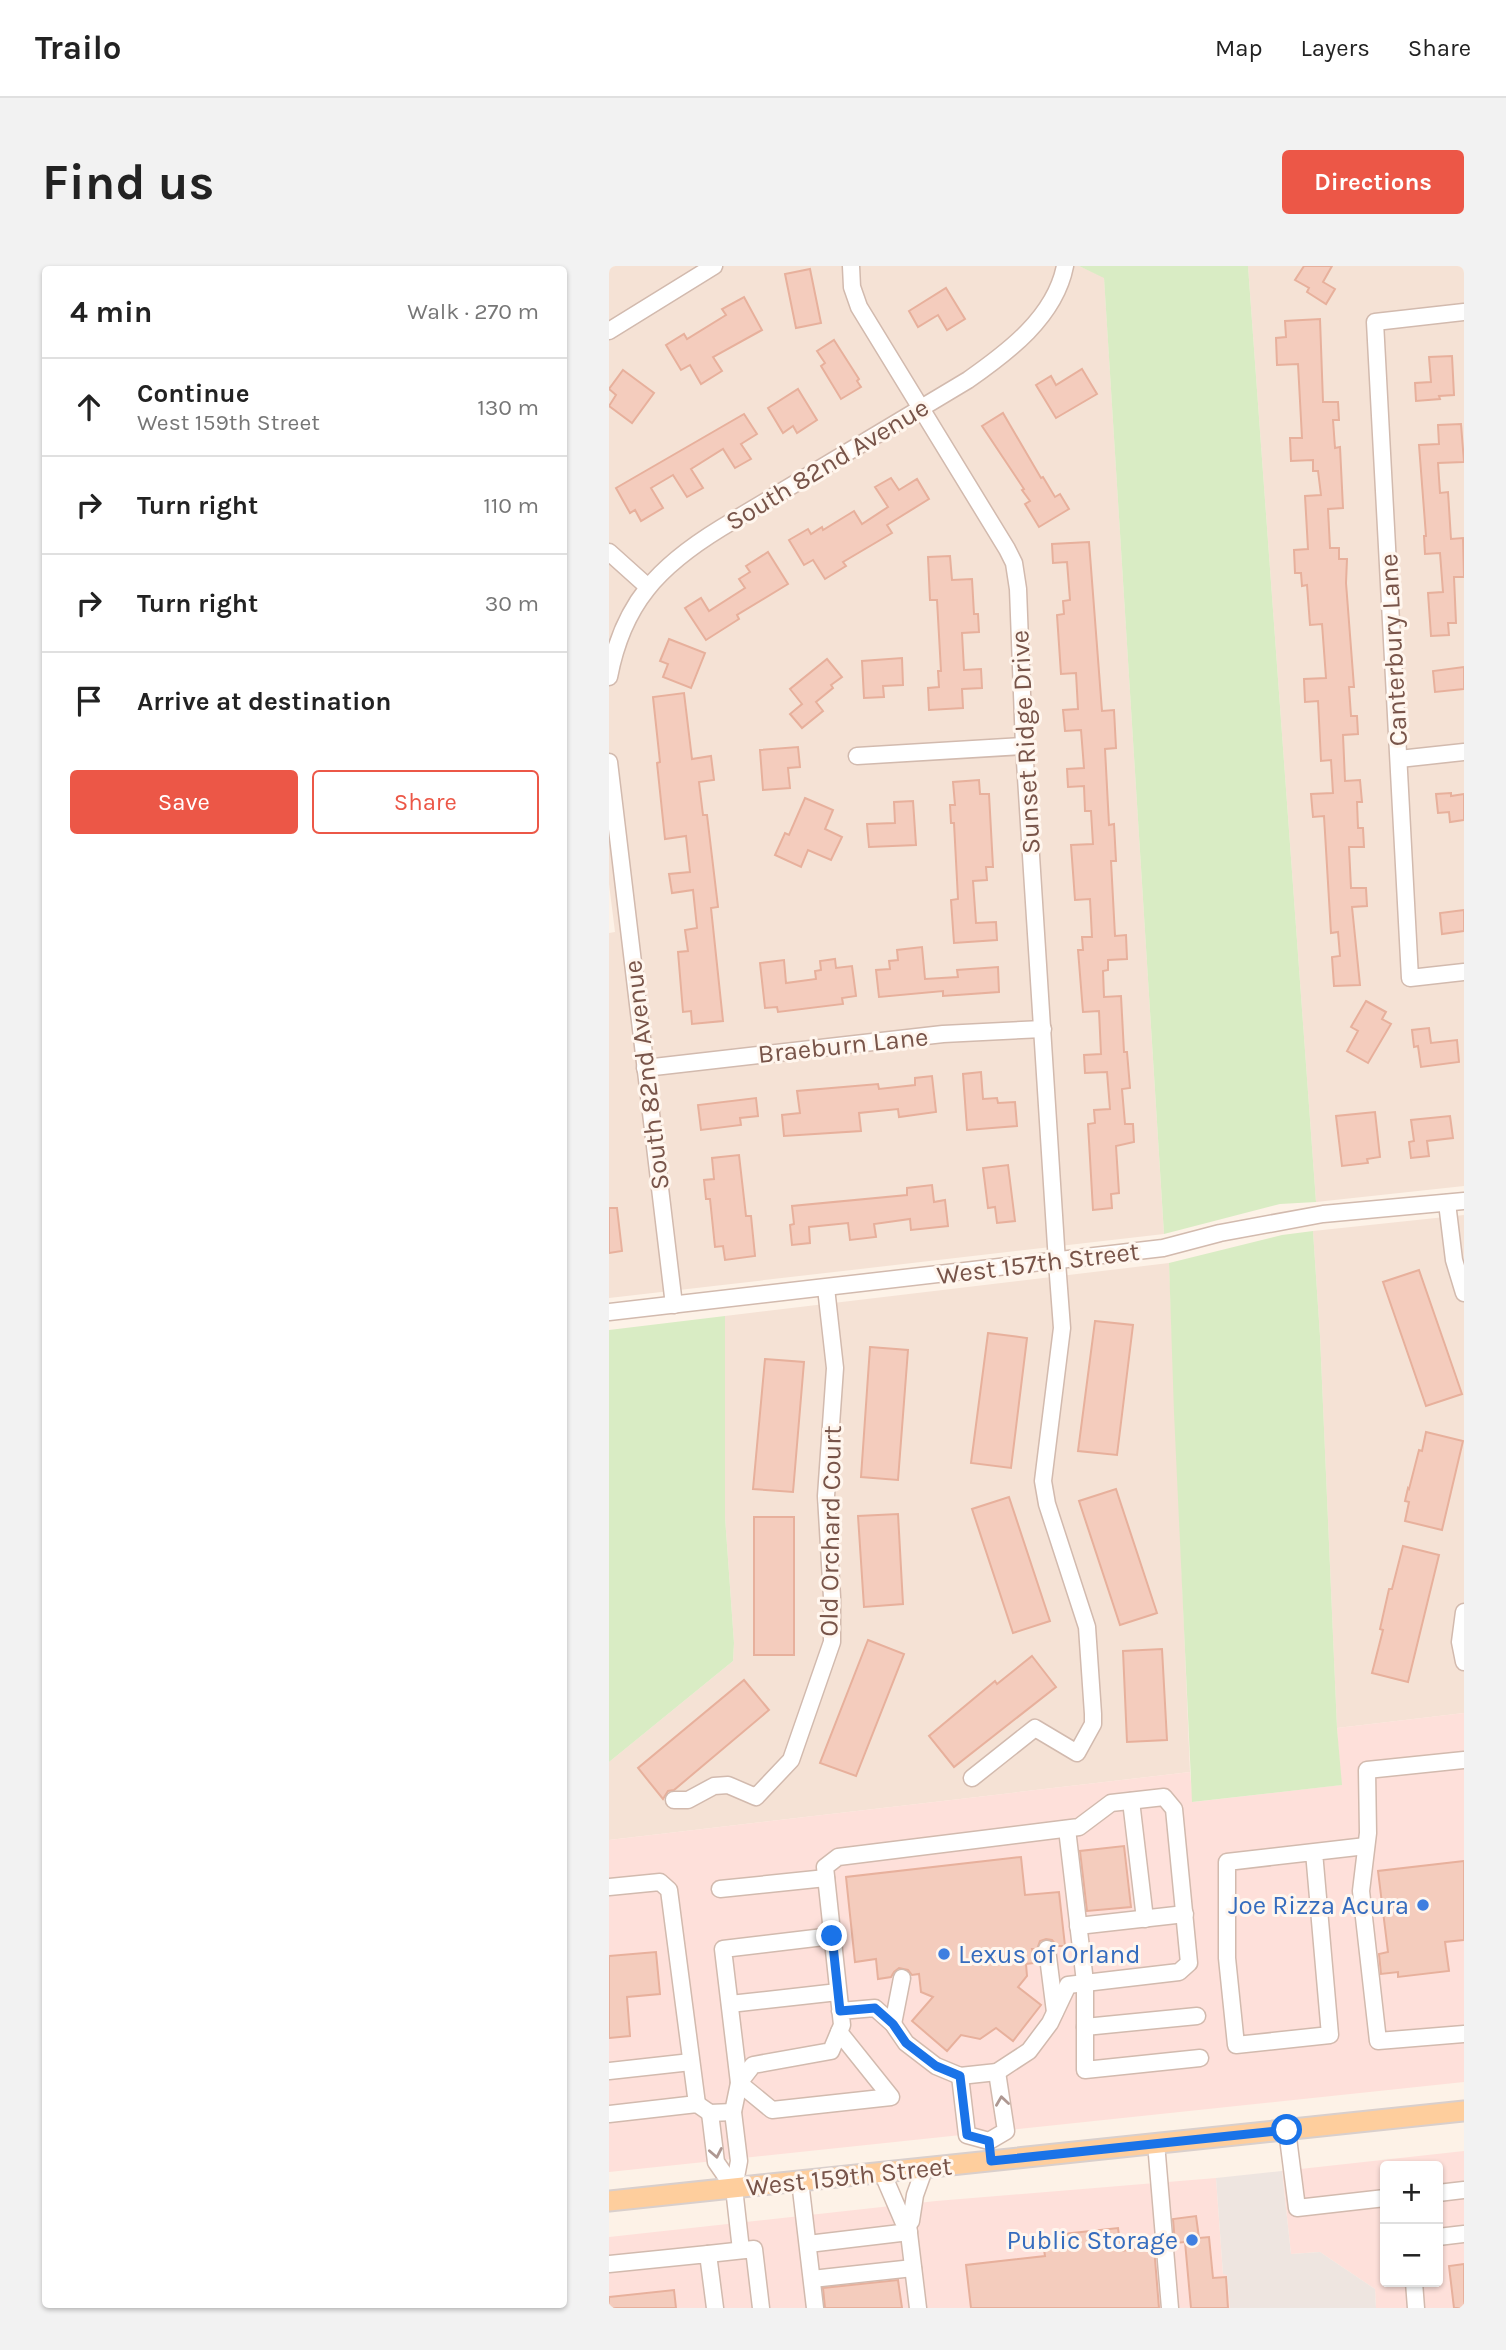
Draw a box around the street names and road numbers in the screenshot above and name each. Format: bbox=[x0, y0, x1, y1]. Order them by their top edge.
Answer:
street label: South 82nd Avenue bbox=[720, 392, 934, 537]
street label: Canterbury Lane bbox=[1373, 553, 1414, 747]
street label: Sunset Ridge Drive bbox=[1004, 629, 1047, 855]
street label: South 82nd Avenue bbox=[617, 958, 676, 1192]
street label: Braeburn Lane bbox=[756, 1021, 930, 1070]
street label: West 157th Street bbox=[935, 1236, 1141, 1291]
street label: Old Orchard Court bbox=[813, 1425, 848, 1637]
street label: West 159th Street bbox=[745, 2150, 954, 2203]

